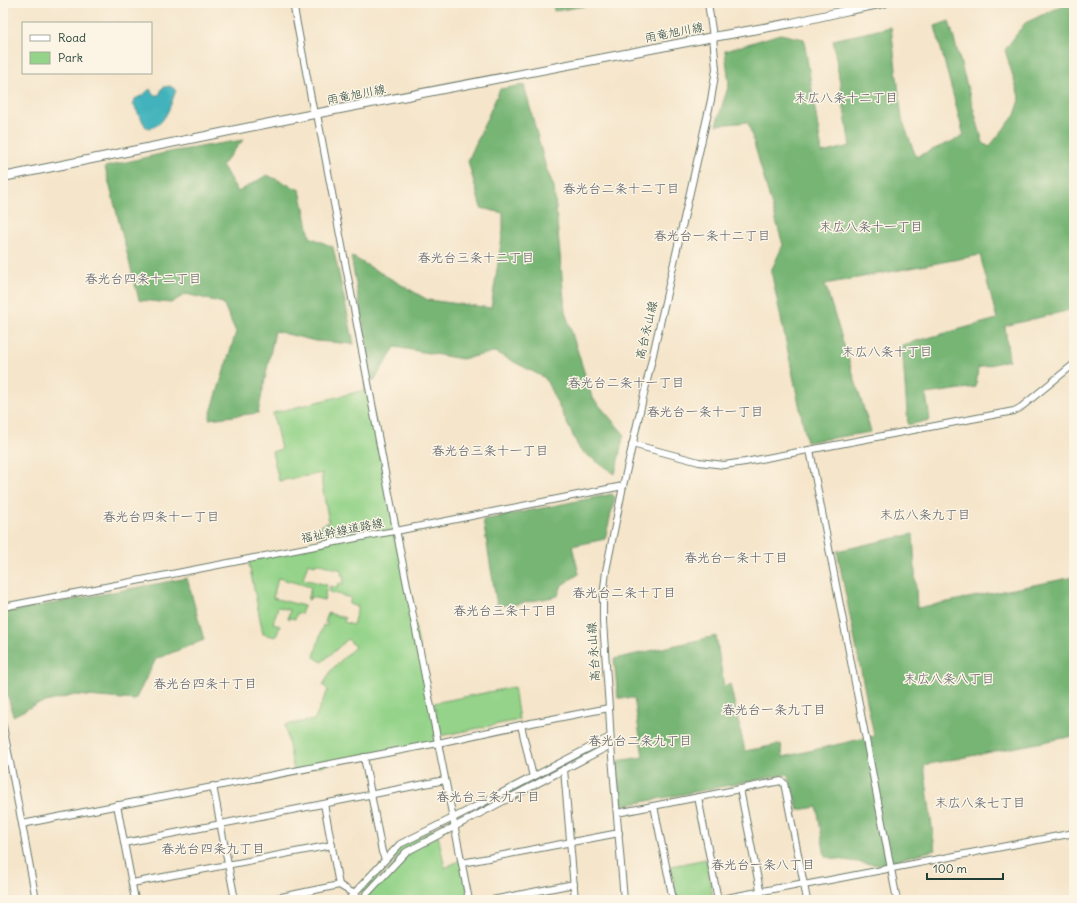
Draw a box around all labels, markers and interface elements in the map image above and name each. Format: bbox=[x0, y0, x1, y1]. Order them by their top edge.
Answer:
street label: 雨竜旭川線 bbox=[643, 19, 705, 45]
legend bbox=[22, 22, 152, 74]
text: Road bbox=[58, 30, 86, 45]
text: Park bbox=[58, 50, 83, 65]
street label: 雨竜旭川線 bbox=[325, 81, 387, 107]
district label: 末広八条十二丁目 bbox=[794, 89, 898, 106]
district label: 春光台二条十二丁目 bbox=[562, 180, 680, 197]
district label: 末広八条十一丁目 bbox=[819, 218, 923, 235]
district label: 春光台一条十二丁目 bbox=[653, 227, 771, 244]
district label: 春光台三条十二丁目 bbox=[417, 249, 535, 266]
district label: 春光台四条十二丁目 bbox=[84, 270, 202, 287]
street label: 高台永山線 bbox=[632, 299, 660, 361]
district label: 末広八条十丁目 bbox=[841, 343, 933, 360]
district label: 春光台二条十一丁目 bbox=[567, 374, 685, 391]
district label: 春光台一条十一丁目 bbox=[646, 403, 764, 420]
district label: 春光台三条十一丁目 bbox=[431, 442, 549, 459]
district label: 末広八条九丁目 bbox=[879, 506, 971, 523]
district label: 春光台四条十一丁目 bbox=[102, 508, 220, 525]
street label: 福祉幹線道路線 bbox=[299, 515, 385, 545]
district label: 春光台一条十丁目 bbox=[684, 549, 788, 566]
district label: 春光台二条十丁目 bbox=[572, 584, 676, 601]
district label: 春光台三条十丁目 bbox=[453, 602, 557, 619]
street label: 高台永山線 bbox=[583, 622, 603, 682]
district label: 末広八条八丁目 bbox=[903, 670, 995, 687]
district label: 春光台四条十丁目 bbox=[153, 675, 257, 692]
district label: 春光台一条九丁目 bbox=[722, 701, 826, 718]
district label: 春光台二条九丁目 bbox=[588, 732, 692, 749]
district label: 春光台三条九丁目 bbox=[436, 788, 540, 805]
district label: 末広八条七丁目 bbox=[934, 794, 1026, 811]
district label: 春光台四条九丁目 bbox=[161, 840, 265, 857]
scale bar bbox=[927, 855, 1003, 881]
district label: 春光台一条八丁目 bbox=[711, 856, 815, 873]
text: 100 m bbox=[933, 861, 967, 876]

